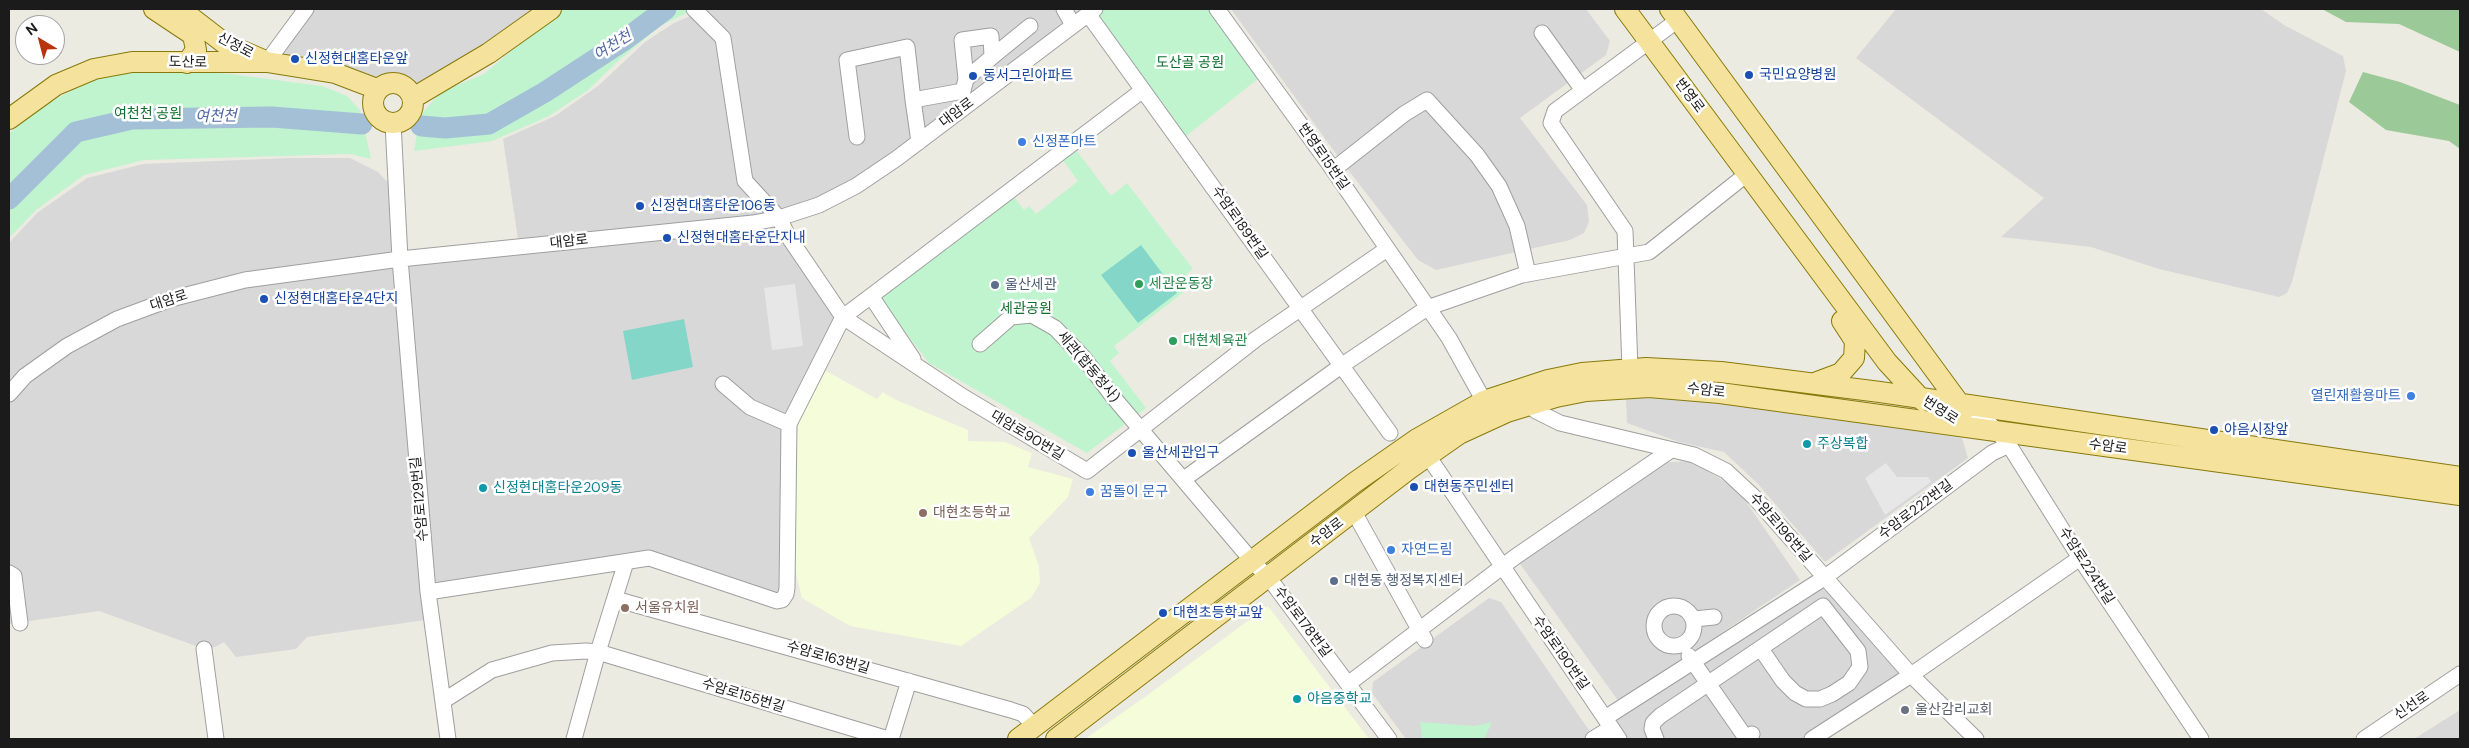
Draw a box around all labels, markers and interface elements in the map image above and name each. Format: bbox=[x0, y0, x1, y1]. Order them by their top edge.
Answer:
north arrow bbox=[15, 15, 65, 65]
text: N bbox=[22, 19, 41, 39]
water label: 여천천 bbox=[591, 27, 635, 65]
street label: 신정로 bbox=[214, 30, 256, 62]
place label: 신정현대홈타운앞 bbox=[305, 51, 408, 67]
marker: 신정현대홈타운앞 bbox=[289, 53, 301, 65]
street label: 도산로 bbox=[169, 54, 207, 72]
park label: 도산골 공원 bbox=[1156, 55, 1224, 71]
place label: 국민요양병원 bbox=[1759, 67, 1836, 83]
place label: 동서그린아파트 bbox=[983, 68, 1073, 84]
marker: 국민요양병원 bbox=[1743, 69, 1755, 81]
marker: 동서그린아파트 bbox=[967, 70, 979, 82]
street label: 번영로 bbox=[1671, 76, 1707, 116]
street label: 대암로 bbox=[937, 95, 977, 131]
park label: 여천천 공원 bbox=[114, 106, 182, 122]
water label: 여천천 bbox=[195, 108, 237, 126]
street label: 번영로15번길 bbox=[1294, 121, 1352, 193]
place label: 신정폰마트 bbox=[1032, 134, 1096, 150]
marker: 신정폰마트 bbox=[1016, 136, 1028, 148]
street label: 수암로189번길 bbox=[1208, 183, 1270, 263]
place label: 신정현대홈타운106동 bbox=[650, 198, 776, 214]
marker: 신정현대홈타운106동 bbox=[634, 200, 646, 212]
place label: 신정현대홈타운단지내 bbox=[677, 230, 806, 246]
street label: 대암로 bbox=[549, 232, 589, 252]
marker: 신정현대홈타운단지내 bbox=[661, 232, 673, 244]
place label: 세관운동장 bbox=[1149, 276, 1213, 292]
place label: 울산세관 bbox=[1005, 277, 1057, 293]
marker: 세관운동장 bbox=[1133, 278, 1145, 290]
marker: 울산세관 bbox=[989, 279, 1001, 291]
street label: 대암로 bbox=[148, 287, 190, 315]
place label: 신정현대홈타운4단지 bbox=[274, 291, 398, 307]
marker: 신정현대홈타운4단지 bbox=[258, 293, 270, 305]
park label: 세관공원 bbox=[1000, 301, 1052, 317]
street label: 세관(합동청사) bbox=[1053, 328, 1123, 406]
place label: 대현체육관 bbox=[1183, 333, 1247, 349]
marker: 대현체육관 bbox=[1167, 335, 1179, 347]
street label: 수암로 bbox=[1686, 380, 1726, 402]
place label: 열린재활용마트 bbox=[2311, 388, 2401, 404]
marker: 열린재활용마트 bbox=[2405, 390, 2417, 402]
street label: 번영로 bbox=[1919, 393, 1961, 429]
street label: 대암로90번길 bbox=[987, 407, 1067, 465]
place label: 야음시장앞 bbox=[2224, 422, 2288, 438]
marker: 야음시장앞 bbox=[2208, 424, 2220, 436]
place label: 주상복합 bbox=[1817, 436, 1869, 452]
street label: 수암로 bbox=[2088, 436, 2128, 458]
marker: 주상복합 bbox=[1801, 438, 1813, 450]
place label: 울산세관입구 bbox=[1142, 445, 1219, 461]
marker: 울산세관입구 bbox=[1126, 447, 1138, 459]
street label: 수암로129번길 bbox=[408, 456, 432, 542]
street label: 수암로222번길 bbox=[1876, 477, 1956, 543]
place label: 대현동주민센터 bbox=[1424, 479, 1514, 495]
place label: 신정현대홈타운209동 bbox=[493, 480, 622, 496]
marker: 대현동주민센터 bbox=[1408, 481, 1420, 493]
marker: 신정현대홈타운209동 bbox=[477, 482, 489, 494]
place label: 꿈돌이 문구 bbox=[1100, 484, 1168, 500]
marker: 꿈돌이 문구 bbox=[1084, 486, 1096, 498]
street label: 수암로196번길 bbox=[1745, 490, 1815, 566]
place label: 대현초등학교 bbox=[933, 505, 1010, 521]
marker: 대현초등학교 bbox=[917, 507, 929, 519]
street label: 수암로 bbox=[1307, 514, 1347, 552]
street label: 수암로224번길 bbox=[2055, 524, 2117, 608]
place label: 자연드림 bbox=[1401, 542, 1453, 558]
marker: 자연드림 bbox=[1385, 544, 1397, 556]
place label: 대현동 행정복지센터 bbox=[1344, 573, 1464, 589]
marker: 대현동 행정복지센터 bbox=[1328, 575, 1340, 587]
street label: 수암로178번길 bbox=[1270, 583, 1334, 661]
place label: 서울유치원 bbox=[635, 600, 699, 616]
marker: 서울유치원 bbox=[619, 602, 631, 614]
place label: 대현초등학교앞 bbox=[1173, 605, 1263, 621]
marker: 대현초등학교앞 bbox=[1157, 607, 1169, 619]
street label: 수암로190번길 bbox=[1528, 612, 1592, 694]
street label: 수암로163번길 bbox=[784, 638, 872, 678]
street label: 수암로155번길 bbox=[699, 675, 787, 717]
street label: 신선로 bbox=[2391, 688, 2433, 724]
place label: 야음중학교 bbox=[1307, 691, 1371, 707]
marker: 야음중학교 bbox=[1291, 693, 1303, 705]
place label: 울산감리교회 bbox=[1915, 702, 1992, 718]
marker: 울산감리교회 bbox=[1899, 704, 1911, 716]

